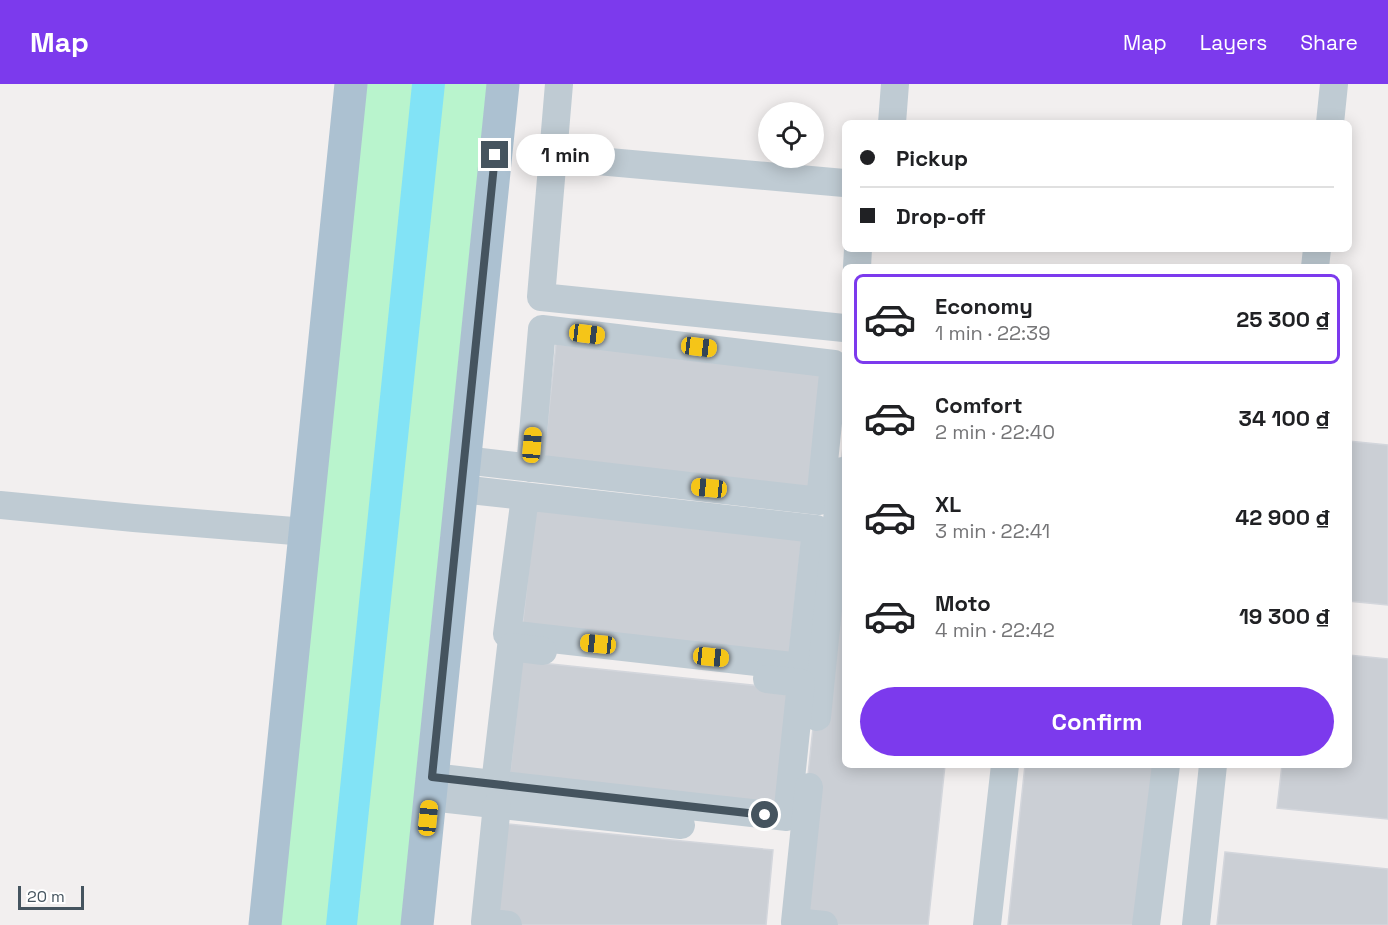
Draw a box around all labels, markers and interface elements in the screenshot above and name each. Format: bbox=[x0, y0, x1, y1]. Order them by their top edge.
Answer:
text: Map bbox=[30, 24, 89, 60]
text: Map bbox=[1123, 29, 1167, 56]
text: Layers bbox=[1200, 29, 1267, 56]
text: Share bbox=[1300, 29, 1358, 56]
map controls bbox=[758, 102, 824, 168]
button: locate bbox=[758, 102, 824, 168]
callout: 1 min bbox=[516, 134, 615, 176]
route end bbox=[481, 141, 508, 168]
text: 1 min bbox=[541, 142, 590, 168]
text: Pickup bbox=[896, 144, 968, 172]
text: Drop-off bbox=[896, 202, 986, 230]
icon: car bbox=[863, 292, 917, 346]
text: Economy bbox=[935, 292, 1033, 320]
text: 25 300 ₫ bbox=[1236, 305, 1331, 333]
text: 1 min · 22:39 bbox=[935, 320, 1050, 346]
car bbox=[568, 323, 606, 345]
car bbox=[680, 336, 718, 358]
icon: car bbox=[863, 391, 917, 445]
text: Comfort bbox=[935, 391, 1023, 419]
text: 34 100 ₫ bbox=[1239, 404, 1331, 432]
text: 2 min · 22:40 bbox=[935, 419, 1055, 445]
car bbox=[521, 426, 543, 464]
car bbox=[690, 477, 728, 499]
icon: car bbox=[863, 490, 917, 544]
text: XL bbox=[935, 490, 961, 518]
text: 42 900 ₫ bbox=[1235, 503, 1331, 531]
text: 3 min · 22:41 bbox=[935, 518, 1050, 544]
icon: car bbox=[863, 589, 917, 643]
text: Moto bbox=[935, 589, 991, 617]
text: 19 300 ₫ bbox=[1239, 602, 1331, 630]
text: 4 min · 22:42 bbox=[935, 617, 1055, 643]
car bbox=[579, 633, 617, 655]
car bbox=[692, 646, 730, 668]
button: Confirm bbox=[860, 687, 1334, 756]
car bbox=[417, 799, 439, 837]
route start bbox=[751, 801, 778, 828]
scale bar bbox=[18, 883, 84, 910]
text: 20 m bbox=[27, 886, 65, 907]

